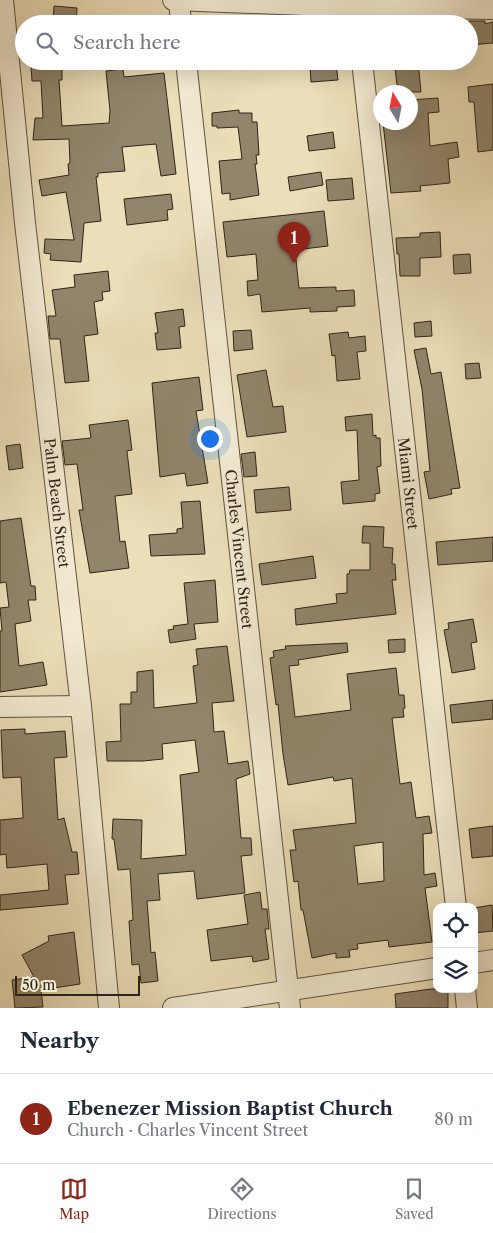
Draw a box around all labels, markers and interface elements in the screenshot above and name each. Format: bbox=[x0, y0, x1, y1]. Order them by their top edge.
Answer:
search box bbox=[15, 15, 478, 70]
icon: search bbox=[33, 29, 61, 57]
text: Search here bbox=[73, 31, 181, 54]
north arrow bbox=[373, 85, 418, 130]
pin: 1 bbox=[278, 222, 310, 263]
your location bbox=[197, 426, 223, 452]
street label: Miami Street bbox=[394, 436, 424, 531]
street label: Palm Beach Street bbox=[41, 437, 75, 570]
street label: Charles Vincent Street bbox=[221, 468, 258, 631]
map controls bbox=[433, 903, 478, 993]
button: locate bbox=[433, 903, 478, 948]
button: layers bbox=[433, 948, 478, 993]
scale bar bbox=[15, 973, 140, 996]
text: 50 m bbox=[22, 976, 55, 994]
text: Nearby bbox=[20, 1028, 99, 1053]
text: Ebenezer Mission Baptist Church bbox=[67, 1097, 393, 1120]
text: 1 bbox=[32, 1109, 40, 1129]
text: 80 m bbox=[434, 1109, 473, 1129]
text: Church · Charles Vincent Street bbox=[67, 1120, 308, 1140]
tab: Map bbox=[59, 1175, 89, 1223]
tab: Directions bbox=[207, 1175, 277, 1223]
tab: Saved bbox=[395, 1175, 434, 1223]

